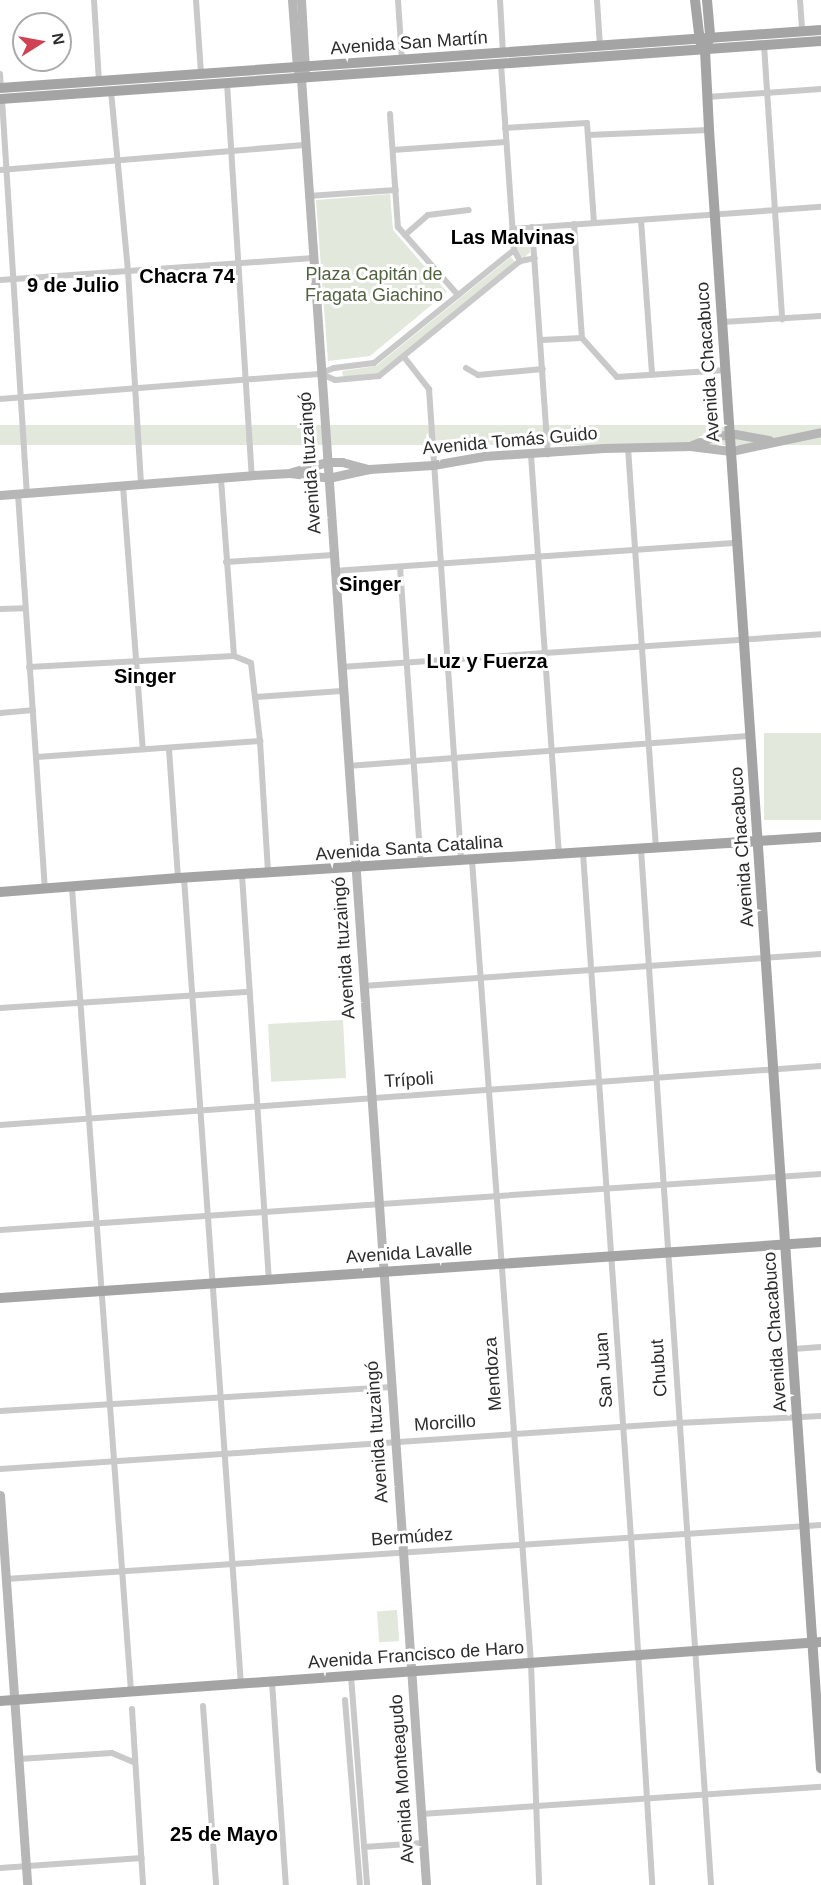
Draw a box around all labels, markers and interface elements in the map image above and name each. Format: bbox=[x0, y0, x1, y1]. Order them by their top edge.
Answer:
north arrow bbox=[12, 12, 72, 72]
street label: Avenida San Martín bbox=[330, 27, 488, 59]
text: N bbox=[49, 32, 68, 46]
district label: Las Malvinas bbox=[451, 225, 575, 249]
district label: Chacra 74 bbox=[139, 264, 235, 288]
park label: Plaza Capitán de Fragata Giachino bbox=[305, 264, 443, 306]
district label: 9 de Julio bbox=[27, 273, 119, 297]
street label: Avenida Chacabuco bbox=[692, 281, 724, 443]
street label: Avenida Ituzaingó bbox=[294, 391, 326, 535]
street label: Avenida Tomás Guido bbox=[422, 423, 598, 459]
district label: Singer bbox=[339, 572, 401, 596]
district label: Luz y Fuerza bbox=[426, 649, 548, 673]
district label: Singer bbox=[114, 664, 176, 688]
street label: Avenida Chacabuco bbox=[726, 766, 758, 928]
street label: Avenida Santa Catalina bbox=[315, 831, 503, 865]
street label: Avenida Ituzaingó bbox=[328, 876, 360, 1020]
street label: Trípoli bbox=[384, 1068, 434, 1092]
street label: Avenida Lavalle bbox=[345, 1238, 473, 1268]
street label: Avenida Chacabuco bbox=[759, 1251, 791, 1413]
street label: San Juan bbox=[591, 1331, 617, 1409]
street label: Mendoza bbox=[480, 1336, 506, 1412]
street label: Chubut bbox=[646, 1338, 672, 1398]
street label: Avenida Ituzaingó bbox=[361, 1360, 393, 1504]
street label: Morcillo bbox=[413, 1410, 477, 1436]
street label: Bermúdez bbox=[370, 1523, 454, 1551]
street label: Avenida Francisco de Haro bbox=[307, 1637, 525, 1673]
street label: Avenida Monteagudo bbox=[385, 1694, 419, 1864]
district label: 25 de Mayo bbox=[170, 1822, 278, 1846]

